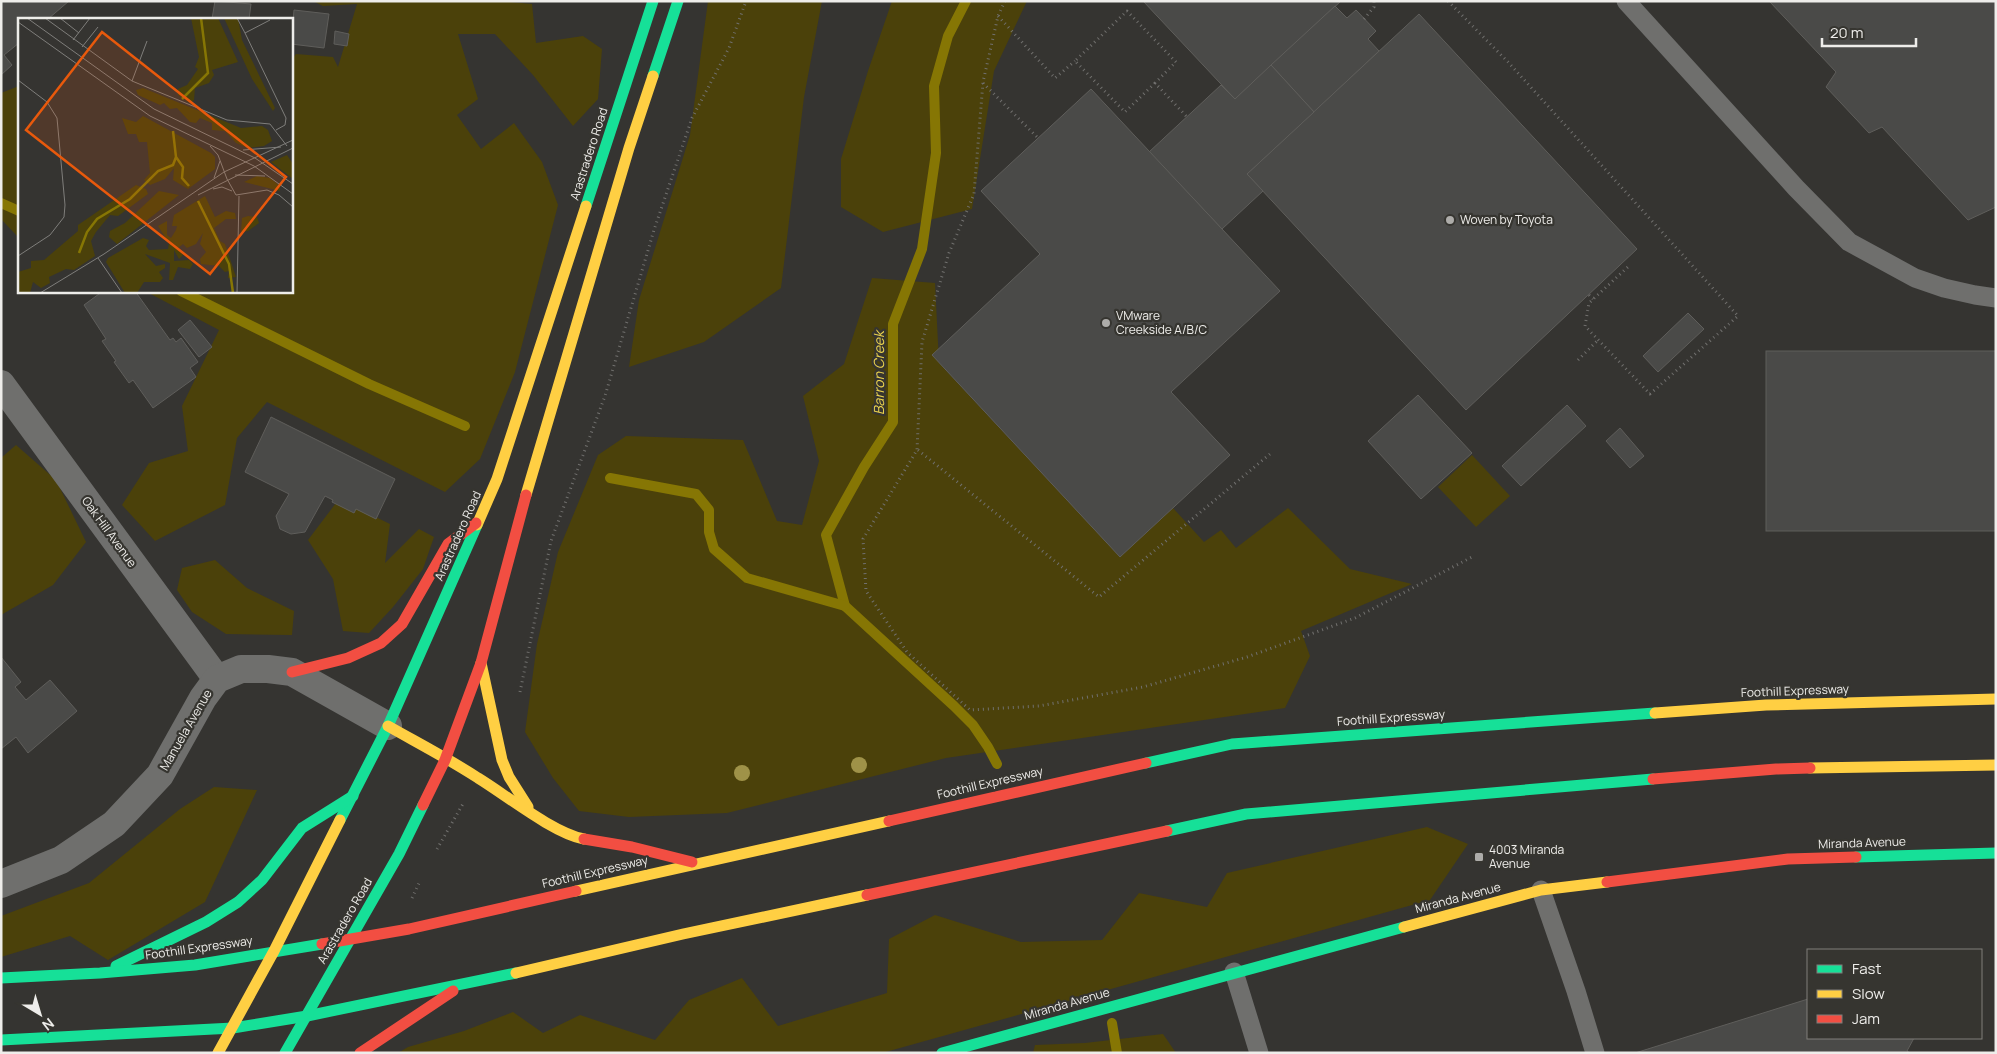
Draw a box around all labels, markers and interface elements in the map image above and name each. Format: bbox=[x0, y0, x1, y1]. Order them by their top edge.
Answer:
scale bar bbox=[1822, 15, 1916, 47]
inset map bbox=[18, 18, 292, 292]
text: 20 m bbox=[1830, 22, 1863, 43]
street label: Arastradero Road bbox=[566, 105, 612, 202]
place label: Woven by Toyota bbox=[1460, 211, 1553, 228]
marker: Woven by Toyota bbox=[1444, 214, 1456, 226]
place label: VMware Creekside A/B/C bbox=[1116, 307, 1208, 338]
marker: VMware Creekside A/B/C bbox=[1100, 317, 1112, 329]
water label: Barron Creek bbox=[869, 329, 888, 415]
street label: Arastradero Road bbox=[430, 488, 485, 583]
street label: Oak Hill Avenue bbox=[78, 493, 141, 571]
street label: Foothill Expressway bbox=[1741, 680, 1850, 701]
street label: Manuela Avenue bbox=[155, 686, 216, 773]
street label: Foothill Expressway bbox=[1336, 705, 1446, 730]
street label: Foothill Expressway bbox=[935, 762, 1045, 803]
street label: Miranda Avenue bbox=[1818, 832, 1906, 853]
place label: 4003 Miranda Avenue bbox=[1489, 841, 1564, 872]
street label: Foothill Expressway bbox=[540, 851, 650, 892]
marker: 4003 Miranda Avenue bbox=[1473, 851, 1485, 863]
street label: Arastradero Road bbox=[313, 875, 376, 967]
street label: Miranda Avenue bbox=[1413, 878, 1503, 917]
street label: Foothill Expressway bbox=[144, 931, 254, 963]
legend bbox=[1807, 949, 1982, 1039]
text: Fast bbox=[1852, 958, 1881, 979]
street label: Miranda Avenue bbox=[1022, 983, 1112, 1024]
text: Slow bbox=[1852, 983, 1885, 1004]
north arrow bbox=[15, 989, 65, 1039]
text: Jam bbox=[1852, 1008, 1880, 1029]
text: N bbox=[38, 1014, 58, 1035]

